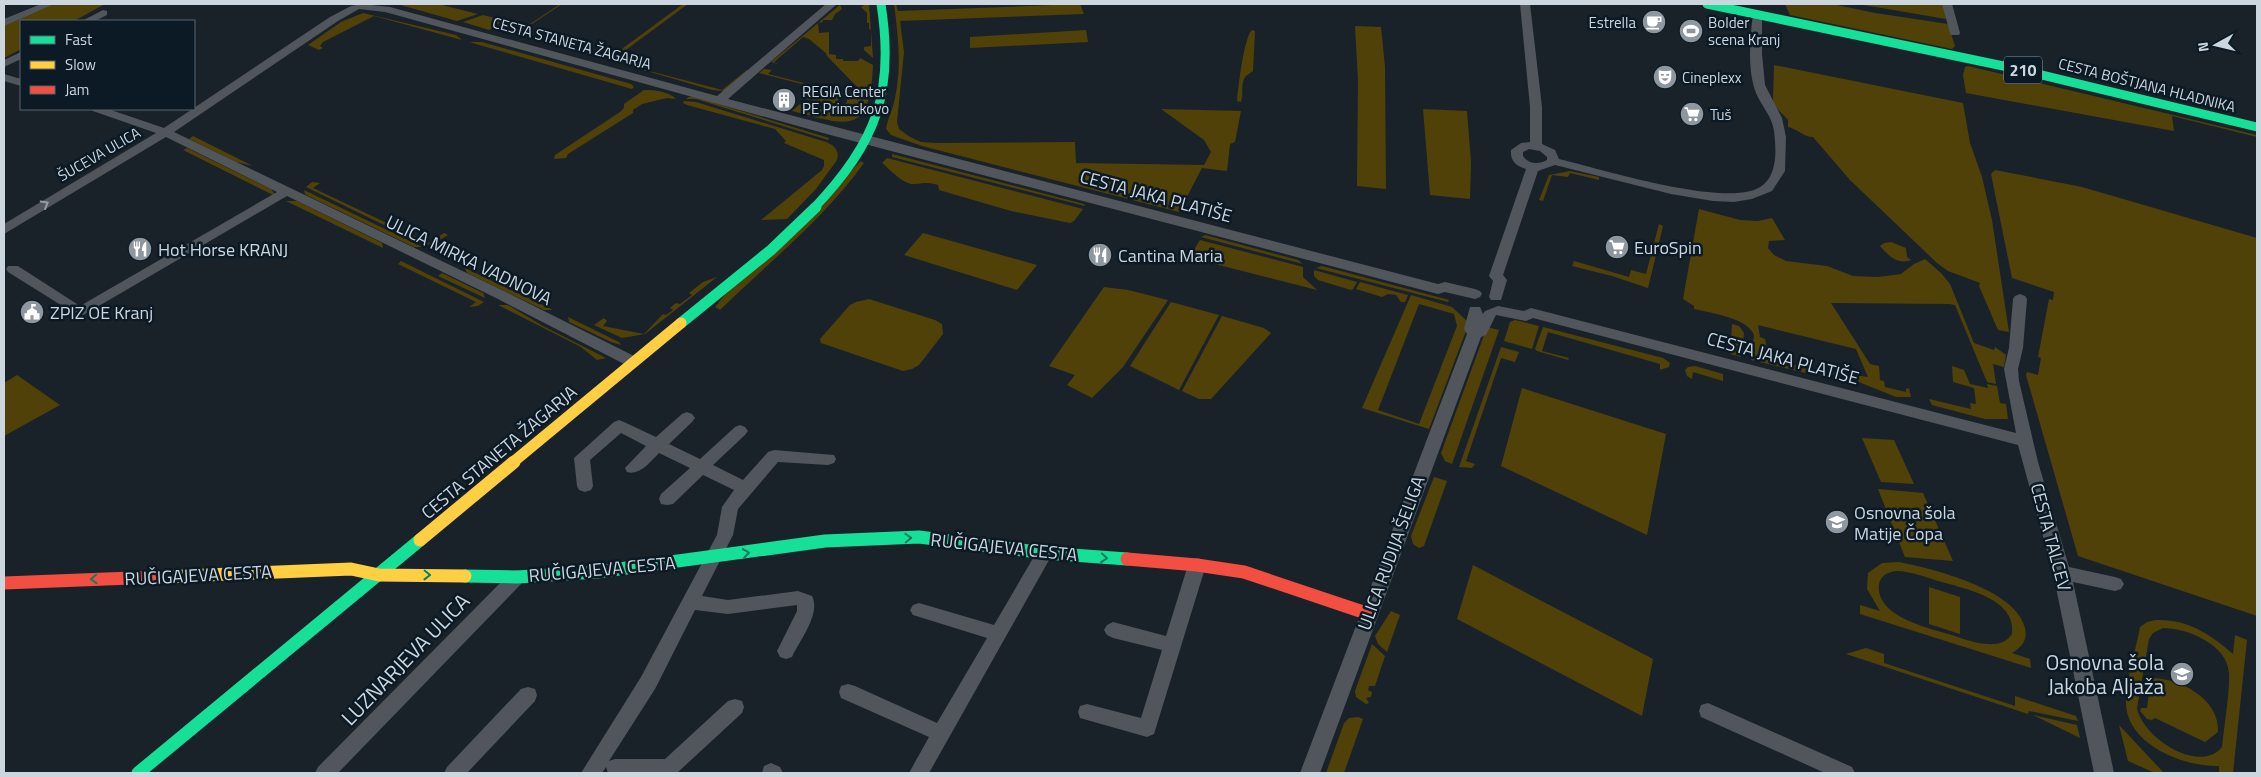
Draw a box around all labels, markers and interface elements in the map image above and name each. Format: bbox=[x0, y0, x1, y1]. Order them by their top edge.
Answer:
cafe icon: Estrella bbox=[1641, 9, 1667, 35]
street label: CESTA STANETA ŽAGARJA bbox=[490, 11, 654, 75]
place label: Estrella bbox=[1588, 11, 1636, 34]
place label: Bolder scena Kranj bbox=[1708, 11, 1780, 51]
sports icon: Bolder scena Kranj bbox=[1678, 18, 1704, 44]
legend bbox=[20, 20, 195, 110]
north arrow bbox=[2191, 20, 2241, 70]
text: Fast bbox=[65, 28, 93, 51]
text: N bbox=[2192, 41, 2214, 53]
street label: CESTA BOŠTJANA HLADNIKA bbox=[2056, 52, 2238, 118]
text: Slow bbox=[65, 53, 96, 76]
road number: 210 bbox=[2004, 56, 2042, 84]
theatre icon: Cineplexx bbox=[1652, 64, 1678, 90]
place label: Cineplexx bbox=[1682, 66, 1742, 89]
text: Jam bbox=[65, 78, 89, 101]
place label: REGIA Center PE Primskovo bbox=[802, 80, 889, 120]
building icon: REGIA Center PE Primskovo bbox=[771, 87, 797, 113]
supermarket icon: Tuš bbox=[1679, 101, 1705, 127]
place label: Tuš bbox=[1710, 103, 1732, 126]
street label: ŠUCEVA ULICA bbox=[53, 121, 145, 187]
street label: CESTA JAKA PLATIŠE bbox=[1077, 163, 1235, 229]
one-way arrow bbox=[40, 201, 49, 211]
street label: ULICA MIRKA VADNOVA bbox=[382, 208, 557, 312]
supermarket icon: EuroSpin bbox=[1604, 234, 1630, 260]
place label: EuroSpin bbox=[1634, 234, 1702, 261]
restaurant icon: Hot Horse KRANJ bbox=[127, 236, 153, 262]
place label: Hot Horse KRANJ bbox=[158, 236, 288, 263]
restaurant icon: Cantina Maria bbox=[1087, 242, 1113, 268]
place label: Cantina Maria bbox=[1118, 242, 1223, 269]
public building icon: ZPIZ OE Kranj bbox=[19, 299, 45, 325]
place label: ZPIZ OE Kranj bbox=[50, 299, 153, 326]
street label: CESTA JAKA PLATIŠE bbox=[1704, 325, 1862, 391]
street label: CESTA STANETA ŽAGARJA bbox=[415, 378, 583, 525]
street label: ULICA RUDIJA ŠELIGA bbox=[1351, 472, 1432, 634]
street label: CESTA TALCEV bbox=[2024, 480, 2078, 594]
place label: Osnovna šola Matije Čopa bbox=[1854, 499, 1956, 547]
school or university icon: Osnovna šola Matije Čopa bbox=[1824, 509, 1850, 535]
street label: RUČIGAJEVA CESTA bbox=[929, 526, 1079, 568]
one-way arrow bbox=[904, 533, 912, 543]
street label: RUČIGAJEVA CESTA bbox=[527, 549, 677, 589]
one-way arrow bbox=[742, 549, 750, 559]
one-way arrow bbox=[1100, 552, 1108, 563]
street label: RUČIGAJEVA CESTA bbox=[124, 558, 273, 592]
one-way arrow bbox=[424, 570, 432, 580]
one-way arrow bbox=[90, 574, 98, 585]
street label: LUZNARJEVA ULICA bbox=[333, 585, 477, 732]
place label: Osnovna šola Jakoba Aljaža bbox=[2045, 646, 2164, 702]
school or university icon: Osnovna šola Jakoba Aljaža bbox=[2169, 661, 2195, 687]

